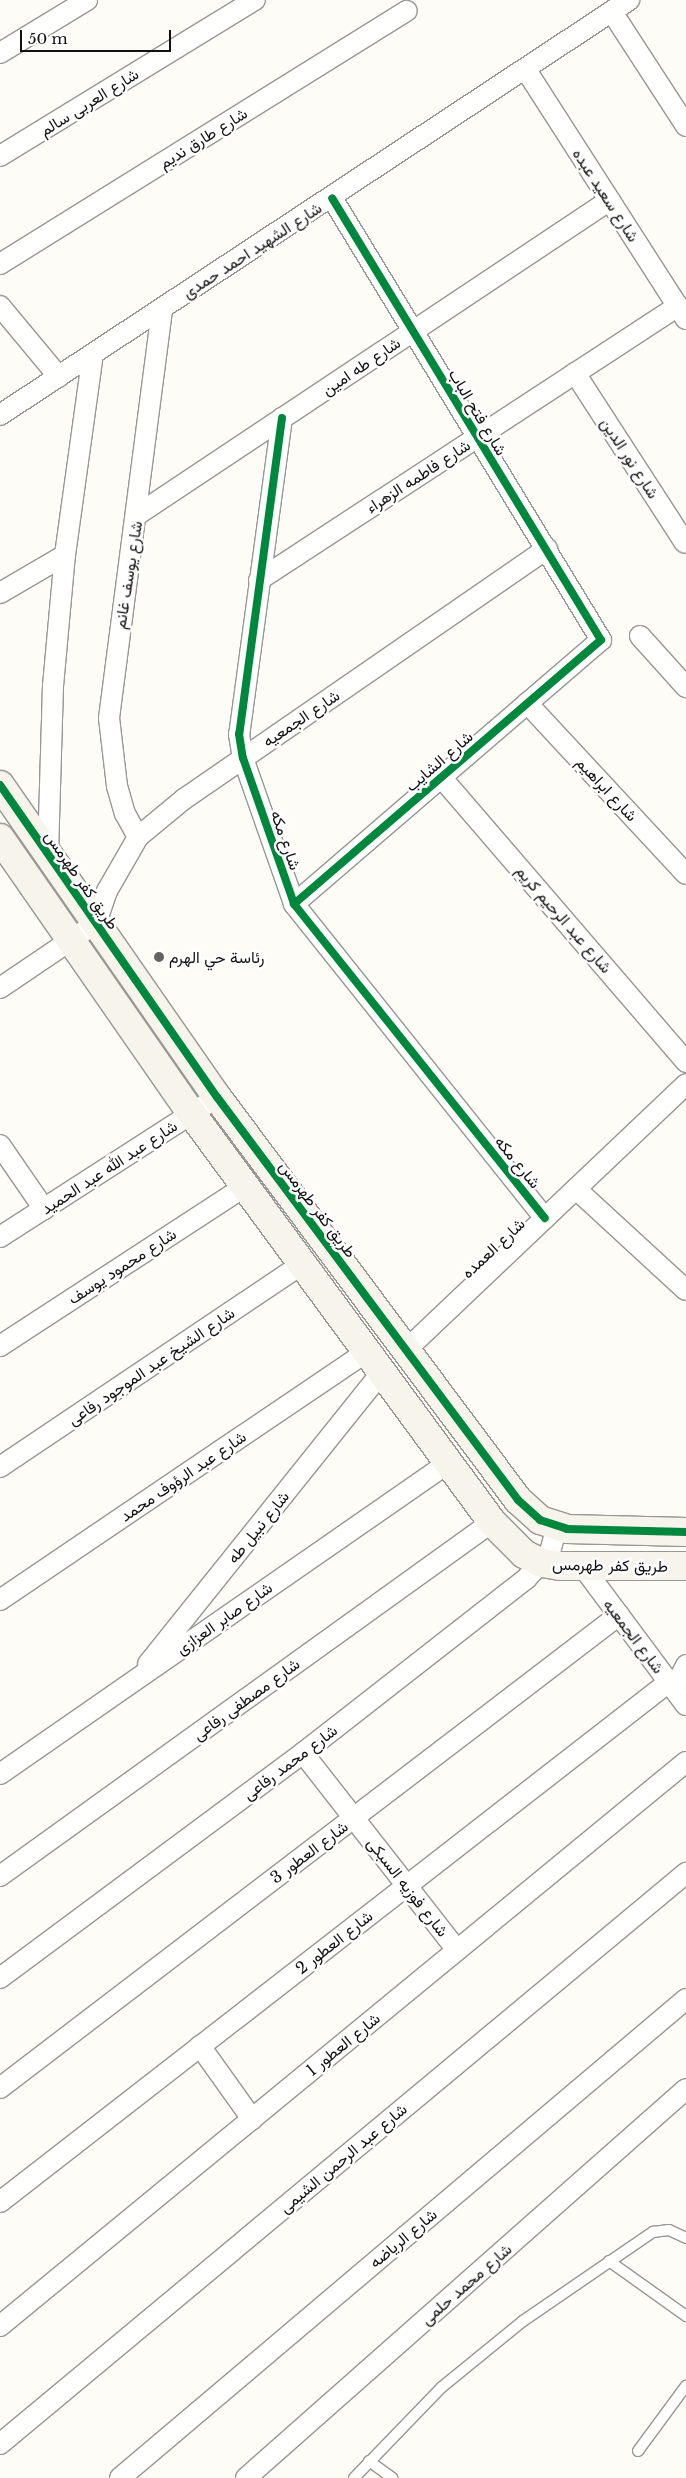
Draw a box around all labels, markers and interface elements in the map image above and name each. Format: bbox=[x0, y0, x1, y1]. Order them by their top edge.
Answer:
scale bar bbox=[22, 20, 174, 52]
text: 50 m bbox=[28, 29, 68, 48]
street label: شارع العربى سالم bbox=[36, 64, 142, 140]
street label: شارع طارق نديم bbox=[155, 103, 251, 173]
street label: شارع سعيد عبده bbox=[569, 145, 643, 245]
street label: شارع الشهيد احمد حمدى bbox=[179, 198, 325, 302]
street label: شارع طه امين bbox=[318, 333, 404, 399]
street label: شارع فتح الباب bbox=[445, 365, 511, 459]
street label: شارع نور الدين bbox=[597, 414, 663, 502]
street label: شارع فاطمه الزهراء bbox=[362, 435, 474, 517]
street label: شارع يوسف غانم bbox=[110, 520, 146, 630]
street label: شارع الجمعيه bbox=[259, 685, 343, 751]
street label: شارع الشايب bbox=[402, 727, 476, 795]
street label: شارع ابراهيم bbox=[572, 753, 642, 825]
street label: شارع مكه bbox=[267, 808, 305, 872]
street label: طريق كفر طهرمس bbox=[41, 827, 123, 933]
street label: شارع عبد الرحيم كريم bbox=[512, 861, 616, 977]
place label: رئاسة حي الهرم bbox=[169, 947, 264, 967]
marker: رئاسة حي الهرم bbox=[153, 951, 165, 963]
street label: شارع عبد الله عبد الحميد bbox=[37, 1116, 181, 1218]
street label: شارع مكه bbox=[491, 1132, 545, 1192]
street label: طريق كفر طهرمس bbox=[275, 1157, 361, 1261]
street label: شارع العمده bbox=[457, 1214, 529, 1282]
street label: شارع محمود يوسف bbox=[64, 1224, 180, 1308]
street label: شارع الشيخ عبد الموجود رفاعى bbox=[64, 1303, 238, 1429]
street label: شارع عبد الرؤوف محمد bbox=[116, 1427, 250, 1525]
street label: شارع نبيل طه bbox=[223, 1487, 293, 1567]
street label: طريق كفر طهرمس bbox=[552, 1554, 668, 1576]
street label: شارع صابر العزازى bbox=[172, 1578, 276, 1658]
street label: شارع الجمعيه bbox=[600, 1595, 668, 1677]
street label: شارع مصطفى رفاعى bbox=[189, 1654, 303, 1744]
street label: شارع محمد رفاعى bbox=[239, 1720, 341, 1804]
street label: شارع العطور 3 bbox=[266, 1817, 352, 1887]
street label: شارع فوزيه السبكى bbox=[363, 1834, 453, 1940]
street label: شارع العطور 2 bbox=[292, 1906, 376, 1978]
street label: شارع العطور 1 bbox=[302, 2008, 384, 2080]
street label: شارع عبد الرحمن الشيمى bbox=[275, 2099, 411, 2217]
street label: شارع الرياضه bbox=[365, 2204, 441, 2272]
street label: شارع محمد حلمى bbox=[417, 2239, 515, 2329]

